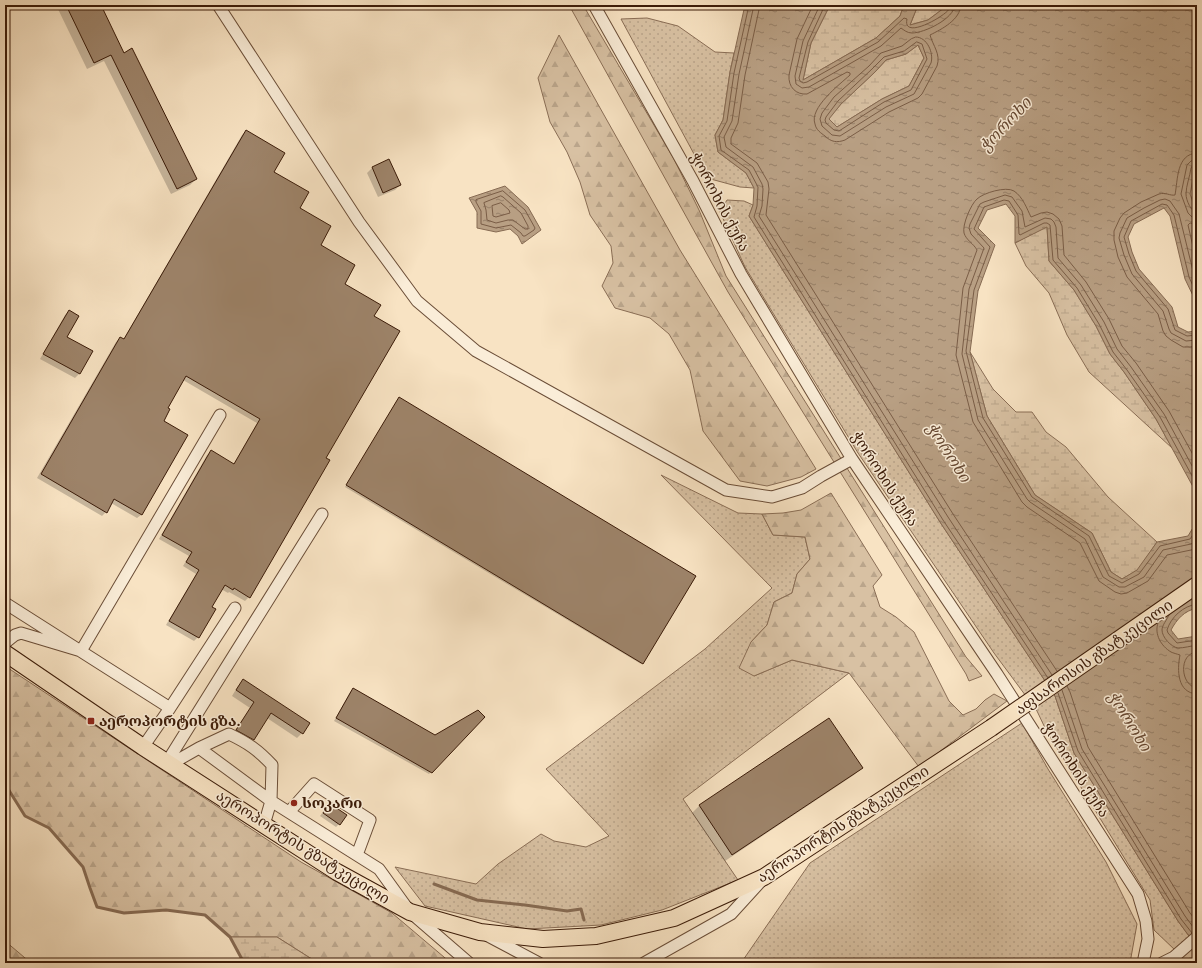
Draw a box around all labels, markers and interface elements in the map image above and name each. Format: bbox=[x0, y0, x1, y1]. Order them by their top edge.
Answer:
water label: ჭოროხი bbox=[975, 92, 1037, 157]
street label: ჭოროხის ქუჩა bbox=[686, 149, 754, 255]
water label: ჭოროხი bbox=[921, 419, 976, 487]
street label: ჭოროხის ქუჩა bbox=[847, 428, 923, 530]
street label: აფსაროსის გზატკეცილი bbox=[1011, 595, 1177, 719]
water label: ჭოროხი bbox=[1102, 687, 1157, 756]
place label: აეროპორტის გზა. bbox=[99, 711, 241, 731]
marker: აეროპორტის გზა. bbox=[86, 716, 96, 726]
street label: ჭოროხის ქუჩა bbox=[1038, 719, 1114, 821]
street label: აეროპორტის გზატკეცილი bbox=[753, 761, 933, 887]
street label: აეროპორტის გზატკეცილი bbox=[212, 785, 394, 909]
place label: სოკარი bbox=[302, 793, 362, 813]
marker: სოკარი bbox=[289, 798, 299, 808]

